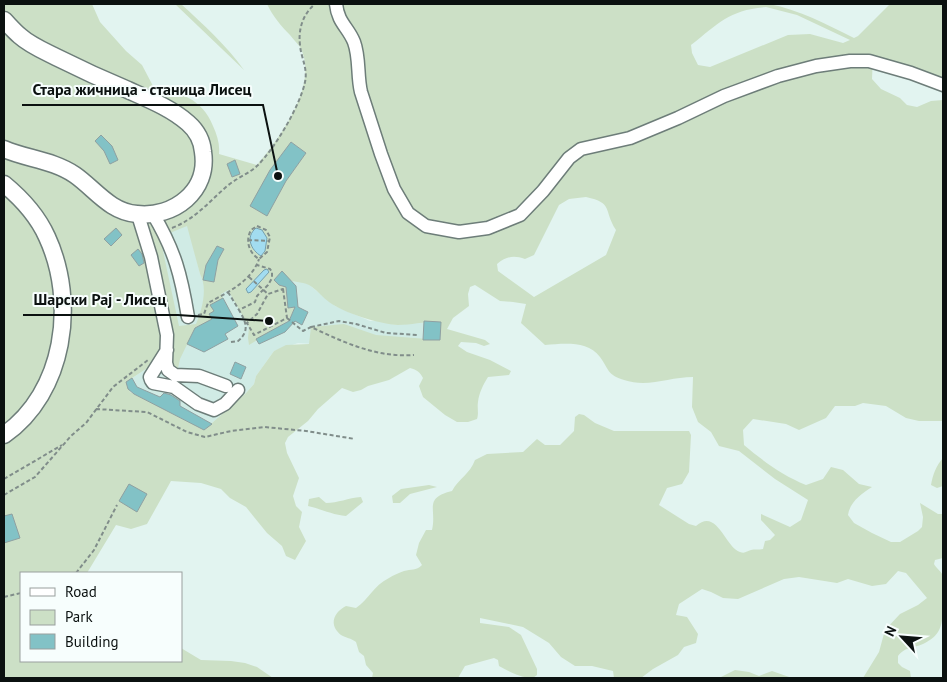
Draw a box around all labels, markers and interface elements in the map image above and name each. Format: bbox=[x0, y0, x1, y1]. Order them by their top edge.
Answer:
callout: Стара жичница - станица Лисец bbox=[22, 74, 263, 105]
text: Стара жичница - станица Лисец bbox=[33, 79, 252, 99]
callout: Шарски Рај - Лисец bbox=[23, 284, 178, 315]
text: Шарски Рај - Лисец bbox=[34, 289, 167, 309]
legend bbox=[20, 572, 182, 662]
text: Road bbox=[65, 582, 97, 601]
text: Park bbox=[65, 607, 93, 626]
north arrow bbox=[877, 612, 927, 662]
text: N bbox=[880, 623, 900, 639]
text: Building bbox=[65, 632, 119, 651]

